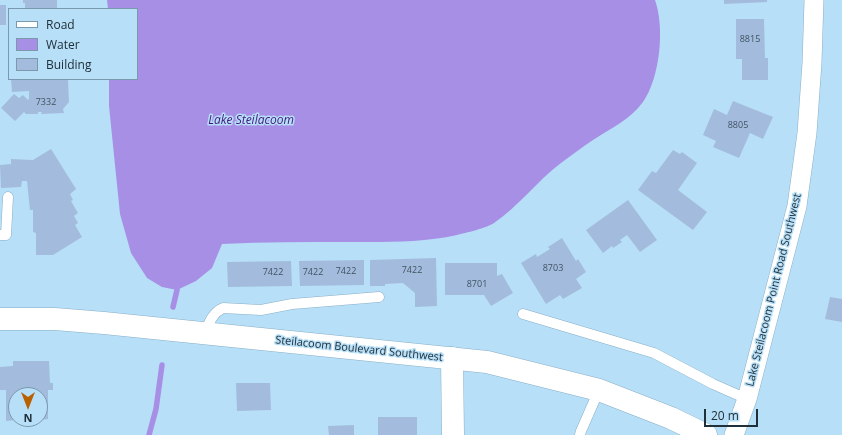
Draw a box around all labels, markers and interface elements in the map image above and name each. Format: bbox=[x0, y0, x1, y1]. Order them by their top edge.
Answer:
legend bbox=[8, 8, 138, 80]
text: Road bbox=[46, 16, 75, 33]
house number: 8815 bbox=[740, 34, 760, 44]
text: Water bbox=[46, 36, 80, 53]
text: Building bbox=[46, 56, 91, 73]
house number: 7332 bbox=[36, 97, 56, 107]
water label: Lake Steilacoom bbox=[208, 114, 294, 128]
house number: 8805 bbox=[728, 120, 748, 130]
street label: Lake Steilacoom Point Road Southwest bbox=[744, 192, 804, 388]
house number: 8703 bbox=[543, 263, 563, 273]
house number: 7422 bbox=[402, 265, 422, 275]
house number: 7422 bbox=[336, 266, 356, 276]
house number: 7422 bbox=[263, 267, 283, 277]
house number: 7422 bbox=[303, 267, 323, 277]
house number: 8701 bbox=[467, 279, 487, 289]
street label: Steilacoom Boulevard Southwest bbox=[275, 334, 443, 364]
north arrow bbox=[8, 387, 48, 427]
scale bar bbox=[706, 401, 760, 427]
text: 20 m bbox=[711, 407, 739, 424]
text: N bbox=[24, 411, 32, 426]

